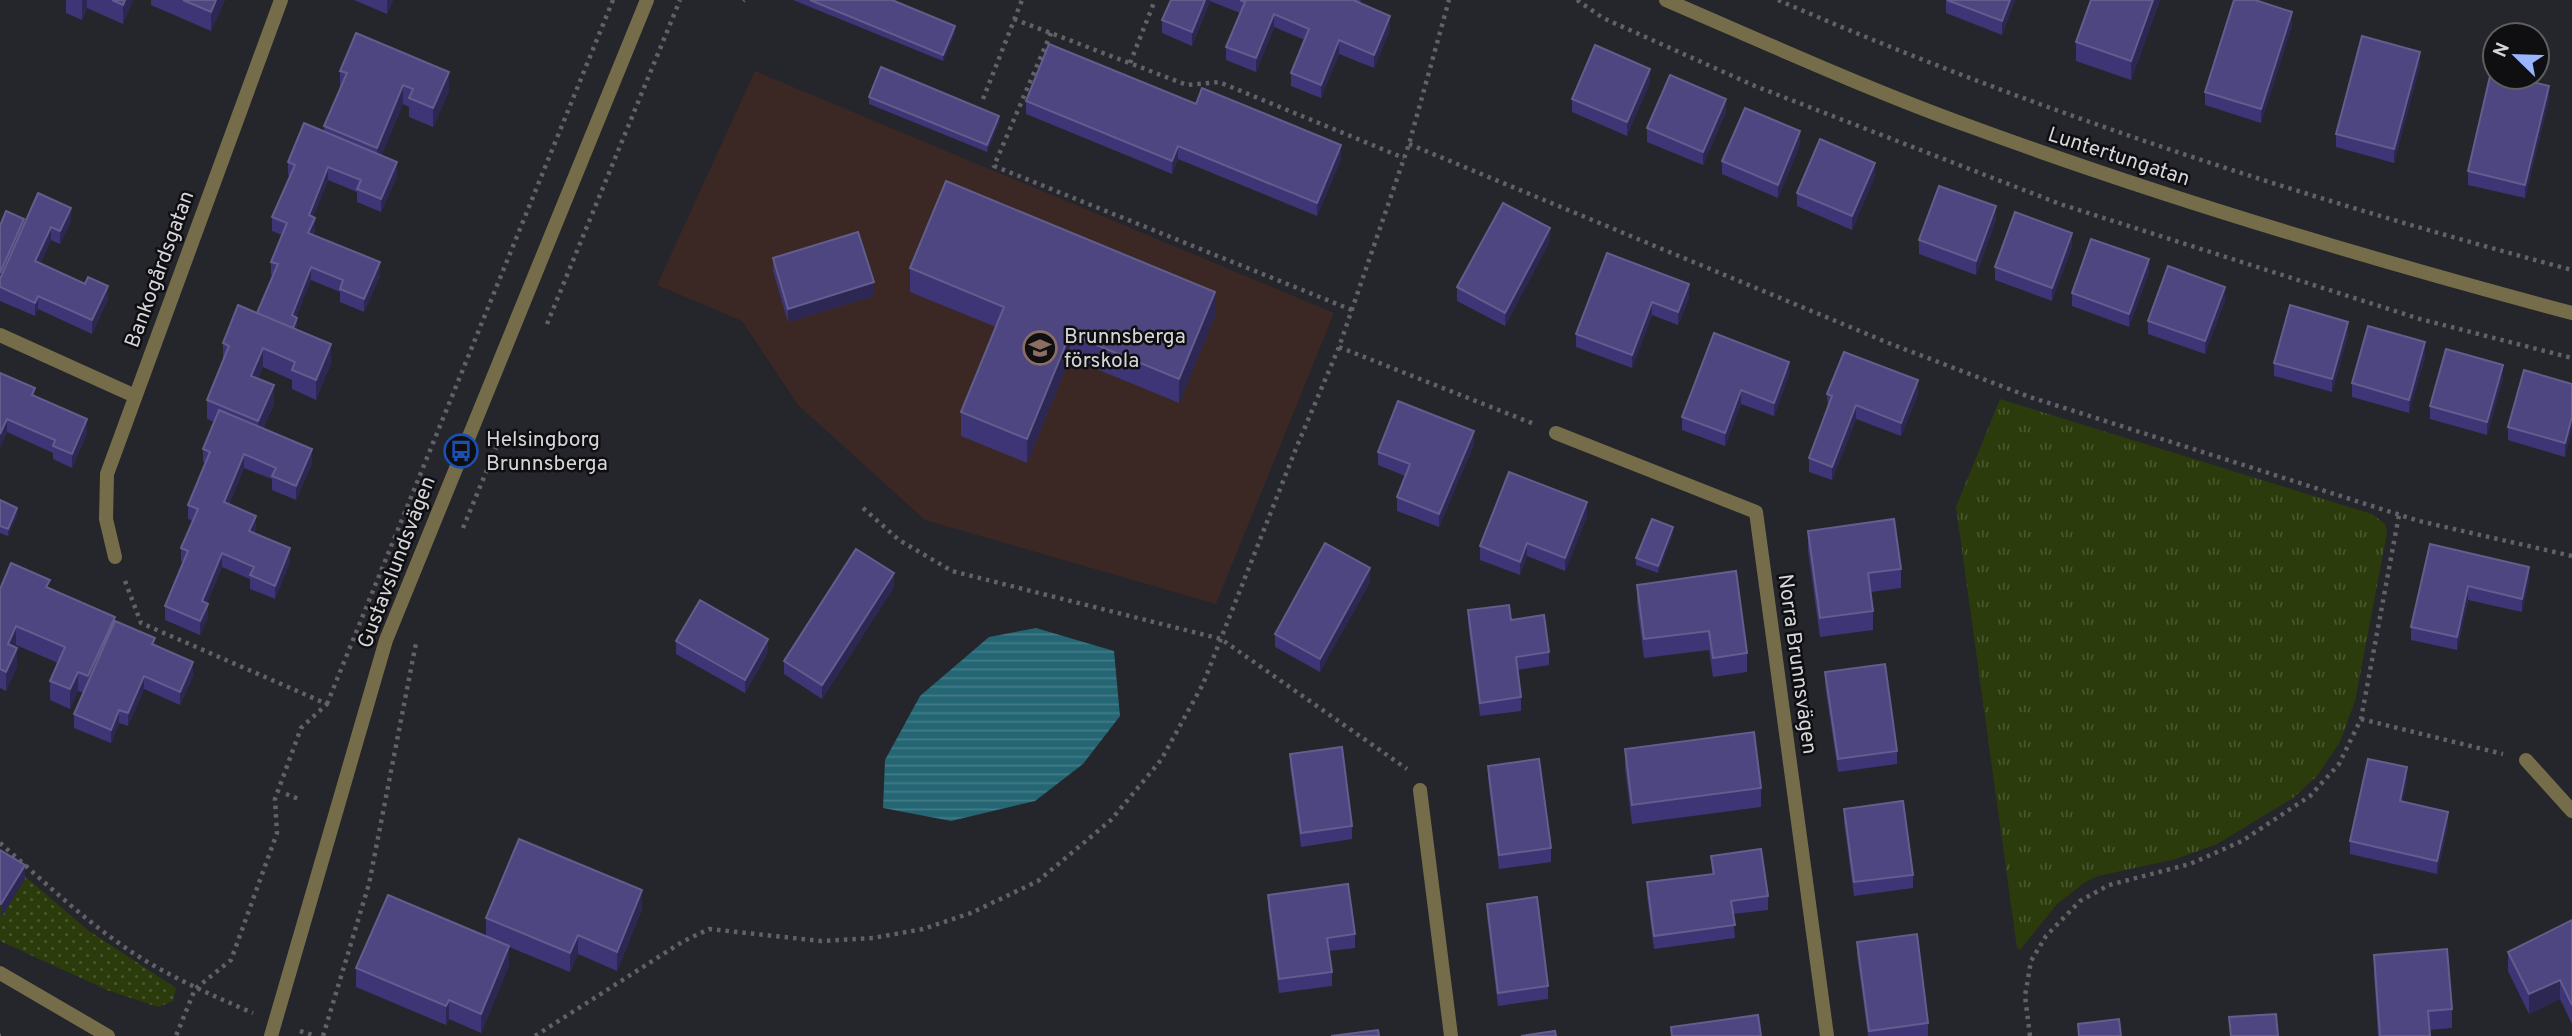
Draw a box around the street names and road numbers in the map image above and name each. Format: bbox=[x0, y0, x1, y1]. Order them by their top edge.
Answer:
street label: Luntertungatan bbox=[2044, 122, 2193, 193]
street label: Bankogårdsgatan bbox=[119, 187, 201, 352]
street label: Gustavslundsvägen bbox=[352, 473, 443, 652]
street label: Norra Brunnsvägen bbox=[1770, 572, 1823, 756]

